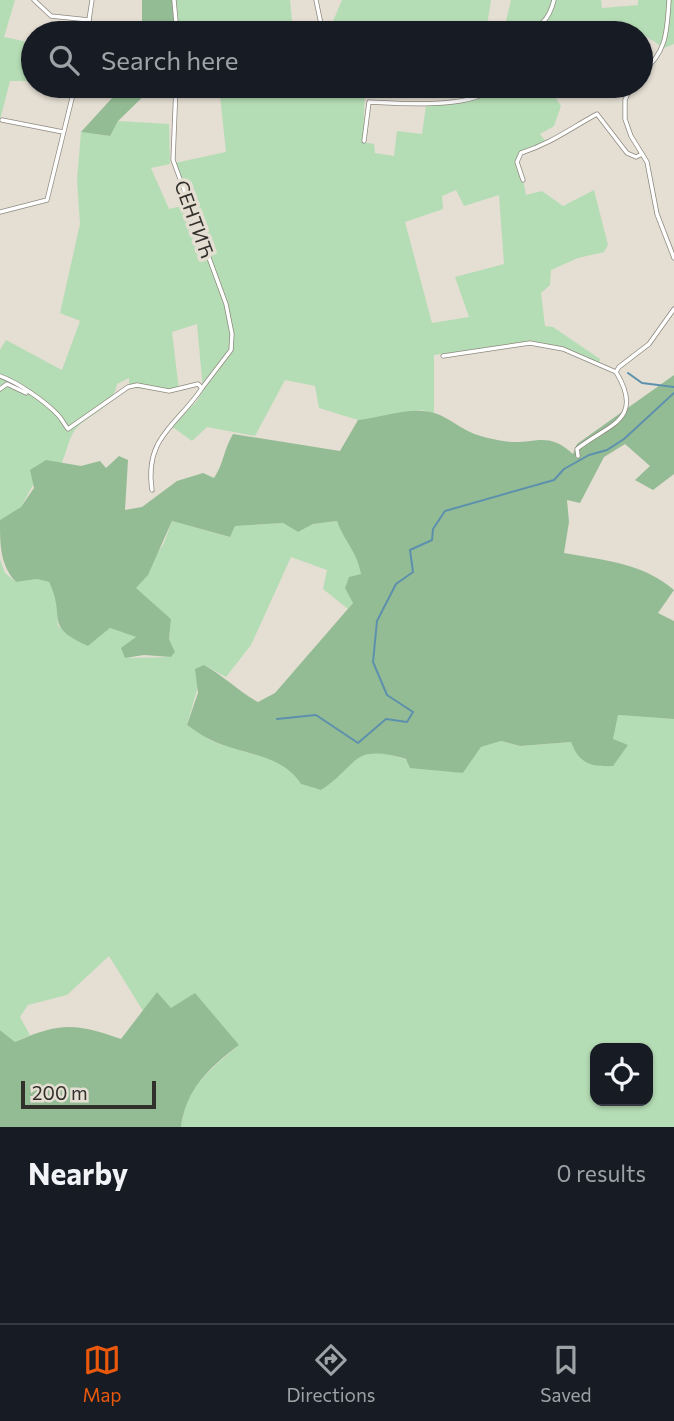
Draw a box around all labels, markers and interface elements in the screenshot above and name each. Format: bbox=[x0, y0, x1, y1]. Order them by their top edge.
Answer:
search box bbox=[21, 21, 653, 98]
icon: search bbox=[45, 41, 83, 79]
text: Search here bbox=[101, 44, 239, 75]
street label: СЕНТИЋ bbox=[170, 177, 220, 261]
map controls bbox=[590, 1043, 653, 1106]
button: locate bbox=[590, 1043, 653, 1106]
scale bar bbox=[21, 1078, 156, 1110]
text: 200 m bbox=[32, 1081, 88, 1104]
text: Nearby bbox=[28, 1154, 128, 1191]
text: 0 results bbox=[557, 1159, 646, 1187]
tab: Map bbox=[82, 1341, 122, 1406]
tab: Directions bbox=[286, 1341, 376, 1406]
tab: Saved bbox=[540, 1341, 592, 1406]

